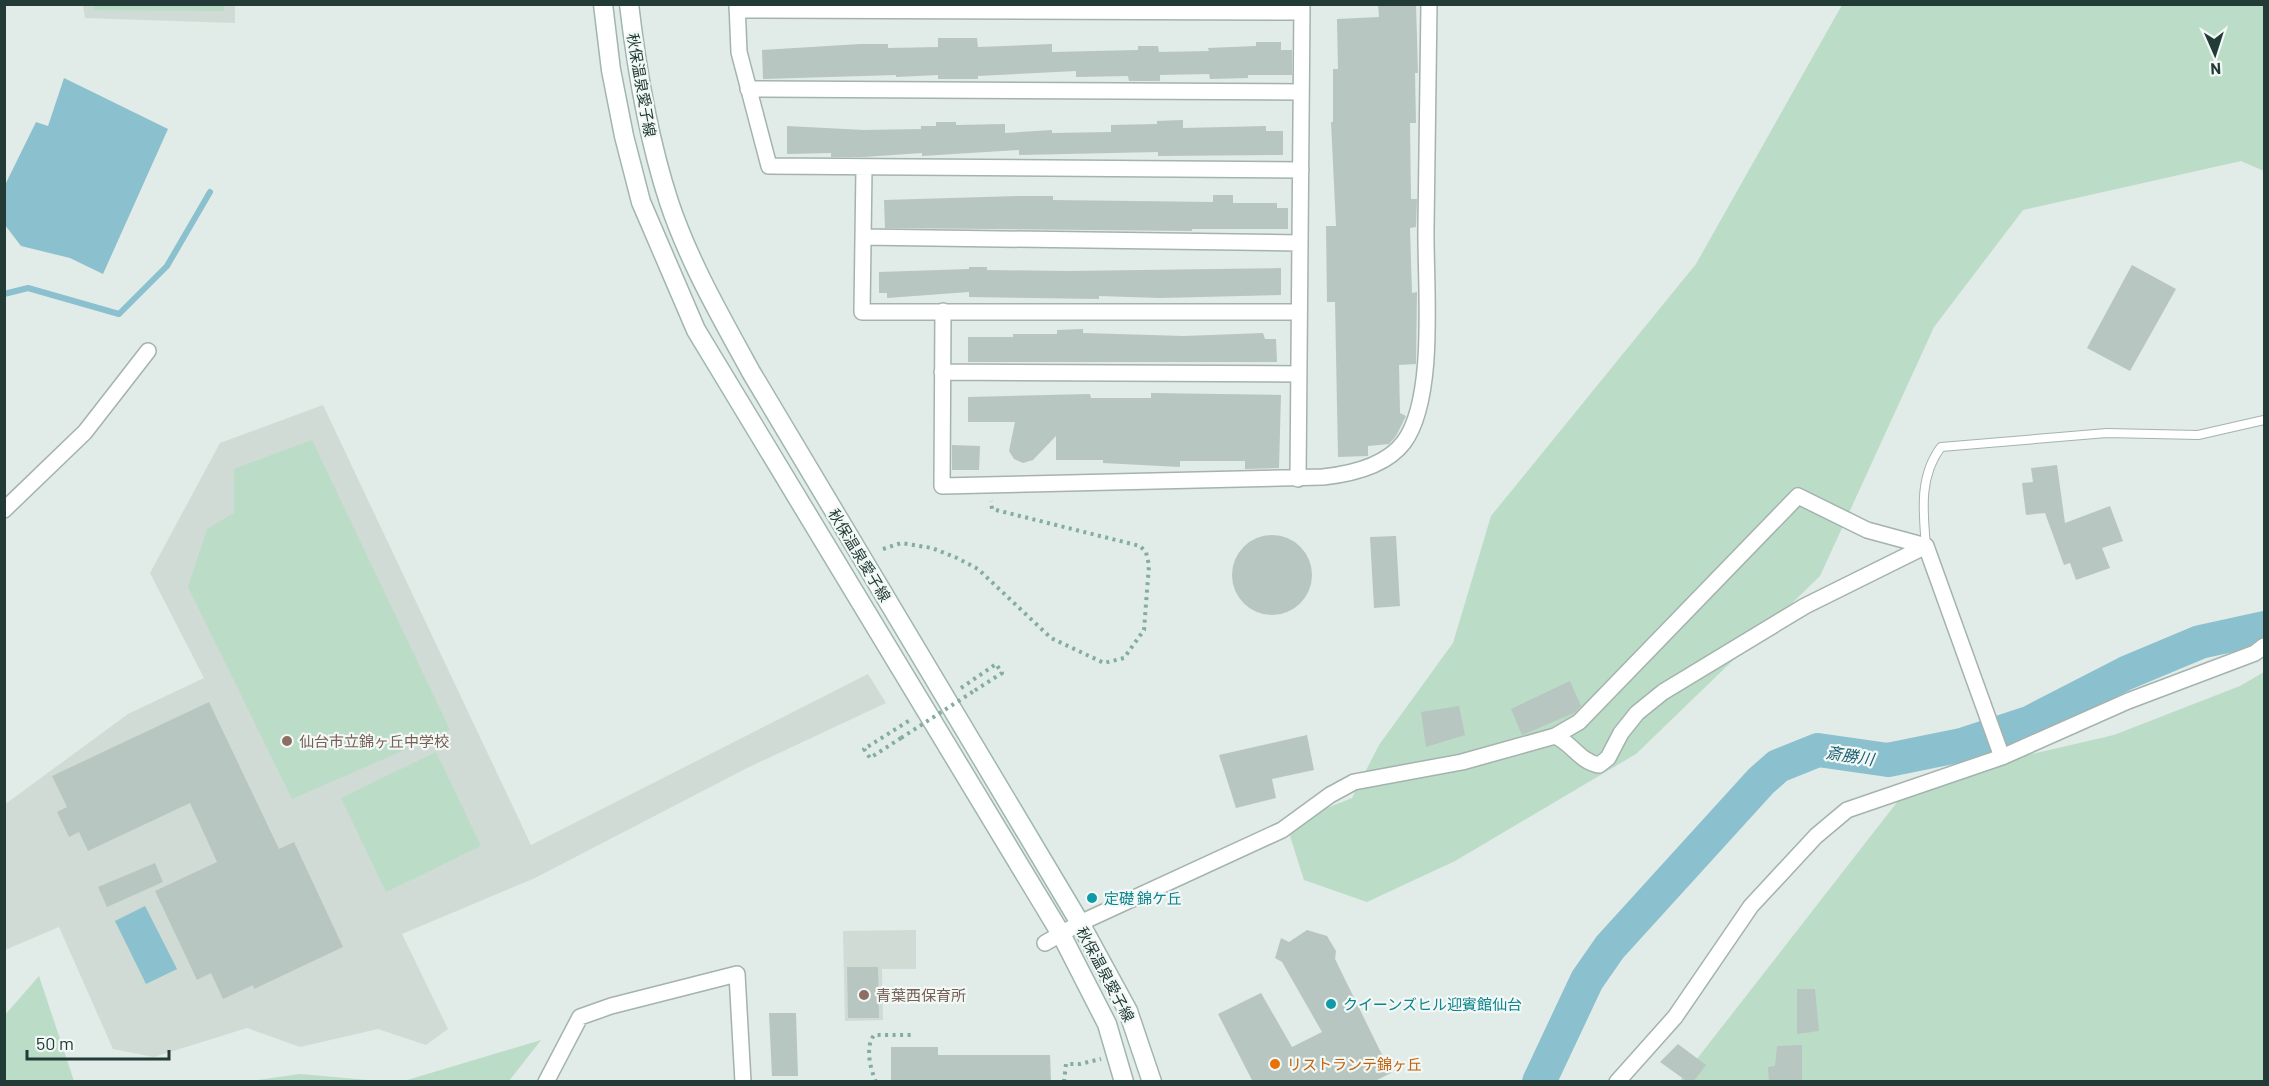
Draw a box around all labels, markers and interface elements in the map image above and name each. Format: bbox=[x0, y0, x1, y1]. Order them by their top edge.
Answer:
north arrow bbox=[2185, 24, 2245, 84]
street label: 秋保温泉愛子線 bbox=[624, 32, 660, 138]
text: N bbox=[2210, 60, 2222, 79]
street label: 秋保温泉愛子線 bbox=[825, 505, 895, 605]
place label: 仙台市立錦ヶ丘中学校 bbox=[299, 732, 449, 750]
marker: 仙台市立錦ヶ丘中学校 bbox=[280, 734, 294, 748]
water label: 斎勝川 bbox=[1825, 742, 1877, 768]
place label: 定礎 錦ケ丘 bbox=[1104, 889, 1182, 907]
marker: 定礎 錦ケ丘 bbox=[1085, 891, 1099, 905]
street label: 秋保温泉愛子線 bbox=[1073, 923, 1139, 1025]
place label: 青葉西保育所 bbox=[876, 986, 966, 1004]
marker: 青葉西保育所 bbox=[857, 988, 871, 1002]
place label: クイーンズヒル迎賓館仙台 bbox=[1343, 995, 1522, 1013]
marker: クイーンズヒル迎賓館仙台 bbox=[1324, 997, 1338, 1011]
scale bar bbox=[27, 1023, 170, 1061]
text: 50 m bbox=[36, 1032, 74, 1054]
place label: リストランテ錦ヶ丘 bbox=[1287, 1055, 1422, 1073]
marker: リストランテ錦ヶ丘 bbox=[1268, 1057, 1282, 1071]

